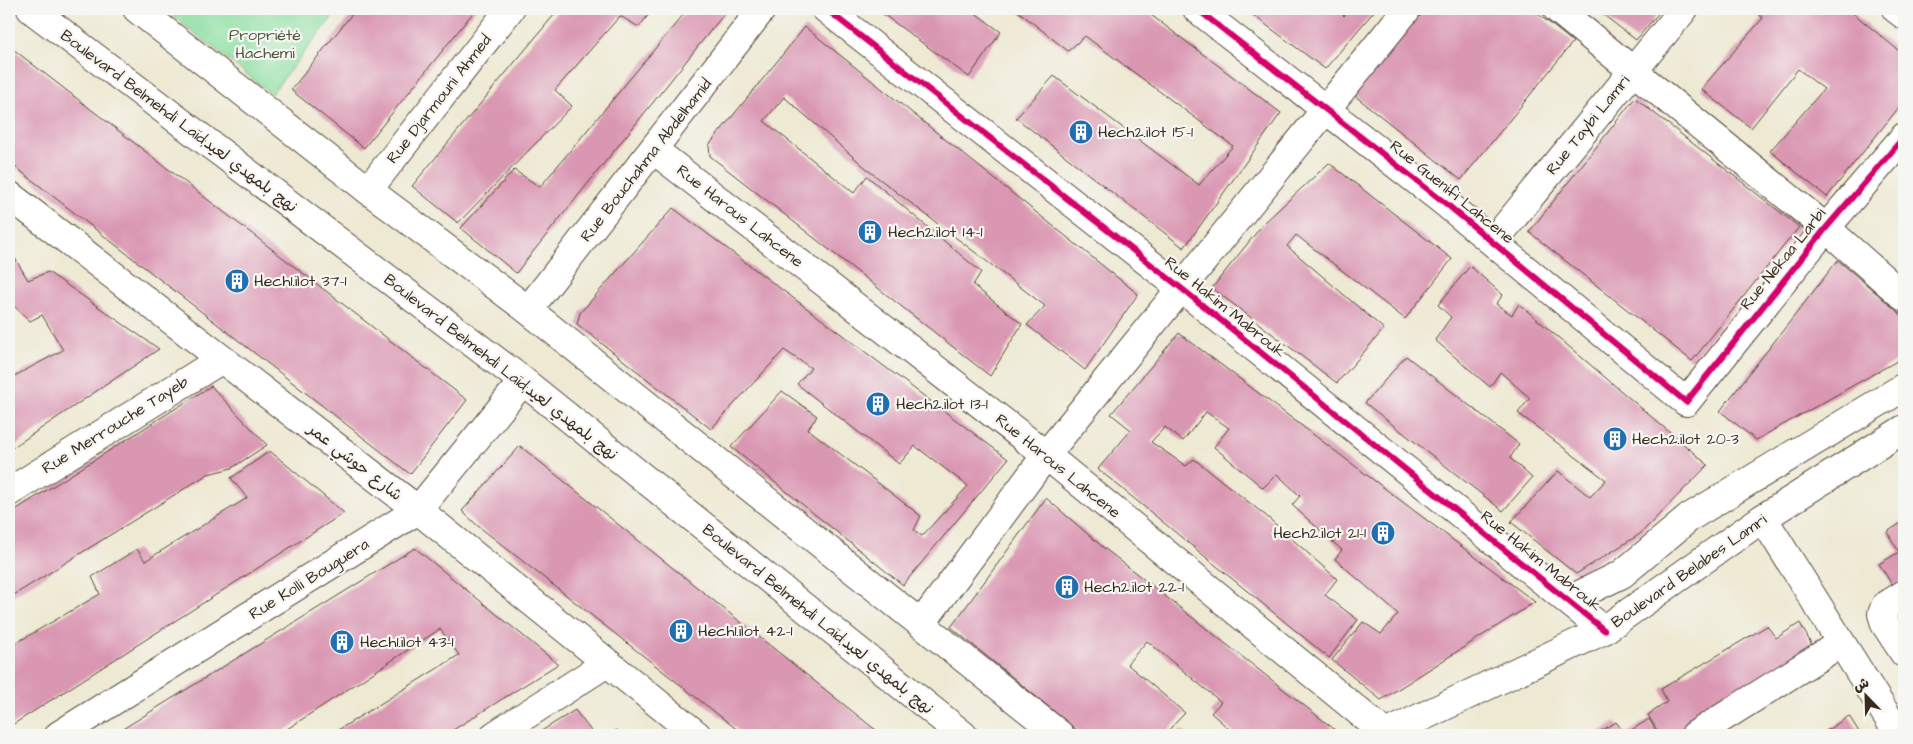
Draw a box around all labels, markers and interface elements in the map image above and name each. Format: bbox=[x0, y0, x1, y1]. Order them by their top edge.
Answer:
street label: Boulevard Belmehdi Laïd;نهج بلمهدي لعيد bbox=[56, 24, 302, 218]
park label: Propriété Hachemi bbox=[229, 24, 301, 64]
street label: Rue Djarmouni Ahmed bbox=[381, 30, 497, 168]
street label: Rue Taybi Lamri bbox=[1541, 70, 1636, 180]
street label: Rue Bouchahma Abdelhamid bbox=[575, 74, 717, 246]
building icon: Hech2.ilot 15-1 bbox=[1068, 119, 1094, 145]
place label: Hech2.ilot 15-1 bbox=[1098, 121, 1193, 143]
street label: Rue Guenifi Lahcene bbox=[1385, 135, 1519, 249]
street label: Rue Harous Lahcene bbox=[672, 159, 808, 273]
street label: Rue Nekaa Larbi bbox=[1735, 203, 1831, 315]
building icon: Hech2.ilot 14-1 bbox=[857, 219, 883, 245]
place label: Hech2.ilot 14-1 bbox=[888, 221, 983, 243]
street label: Rue Hakim Mabrouk bbox=[1160, 251, 1290, 363]
building icon: Hech1.ilot 37-1 bbox=[224, 268, 250, 294]
street label: Boulevard Belmehdi Laïd;نهج بلمهدي لعيد bbox=[379, 269, 623, 465]
place label: Hech1.ilot 37-1 bbox=[254, 270, 347, 292]
street label: Rue Merrouche Tayeb bbox=[38, 371, 193, 480]
building icon: Hech2.ilot 13-1 bbox=[865, 391, 891, 417]
place label: Hech2.ilot 13-1 bbox=[896, 393, 988, 415]
street label: Rue Harous Lahcene bbox=[991, 409, 1126, 524]
street label: شارع حوشي عمر bbox=[300, 417, 407, 508]
building icon: Hech2.ilot 20-3 bbox=[1602, 426, 1628, 452]
place label: Hech2.ilot 20-3 bbox=[1632, 428, 1739, 450]
street label: Rue Hakim Mabrouk bbox=[1476, 505, 1606, 617]
street label: Boulevard Belabes Lamri bbox=[1607, 509, 1772, 633]
street label: Boulevard Belmehdi Laïd;نهج بلمهدي لعيد bbox=[698, 519, 938, 719]
building icon: Hech2.ilot 21-1 bbox=[1370, 520, 1396, 546]
place label: Hech2.ilot 21-1 bbox=[1273, 522, 1366, 544]
street label: Rue Kolli Bouguera bbox=[245, 533, 374, 626]
building icon: Hech2.ilot 22-1 bbox=[1054, 574, 1080, 600]
place label: Hech2.ilot 22-1 bbox=[1084, 576, 1184, 598]
building icon: Hech1.ilot 42-1 bbox=[668, 618, 694, 644]
place label: Hech1.ilot 42-1 bbox=[698, 620, 793, 642]
building icon: Hech1.ilot 43-1 bbox=[329, 629, 355, 655]
place label: Hech1.ilot 43-1 bbox=[360, 631, 454, 653]
north arrow bbox=[1840, 672, 1890, 722]
text: ش bbox=[1850, 673, 1872, 697]

